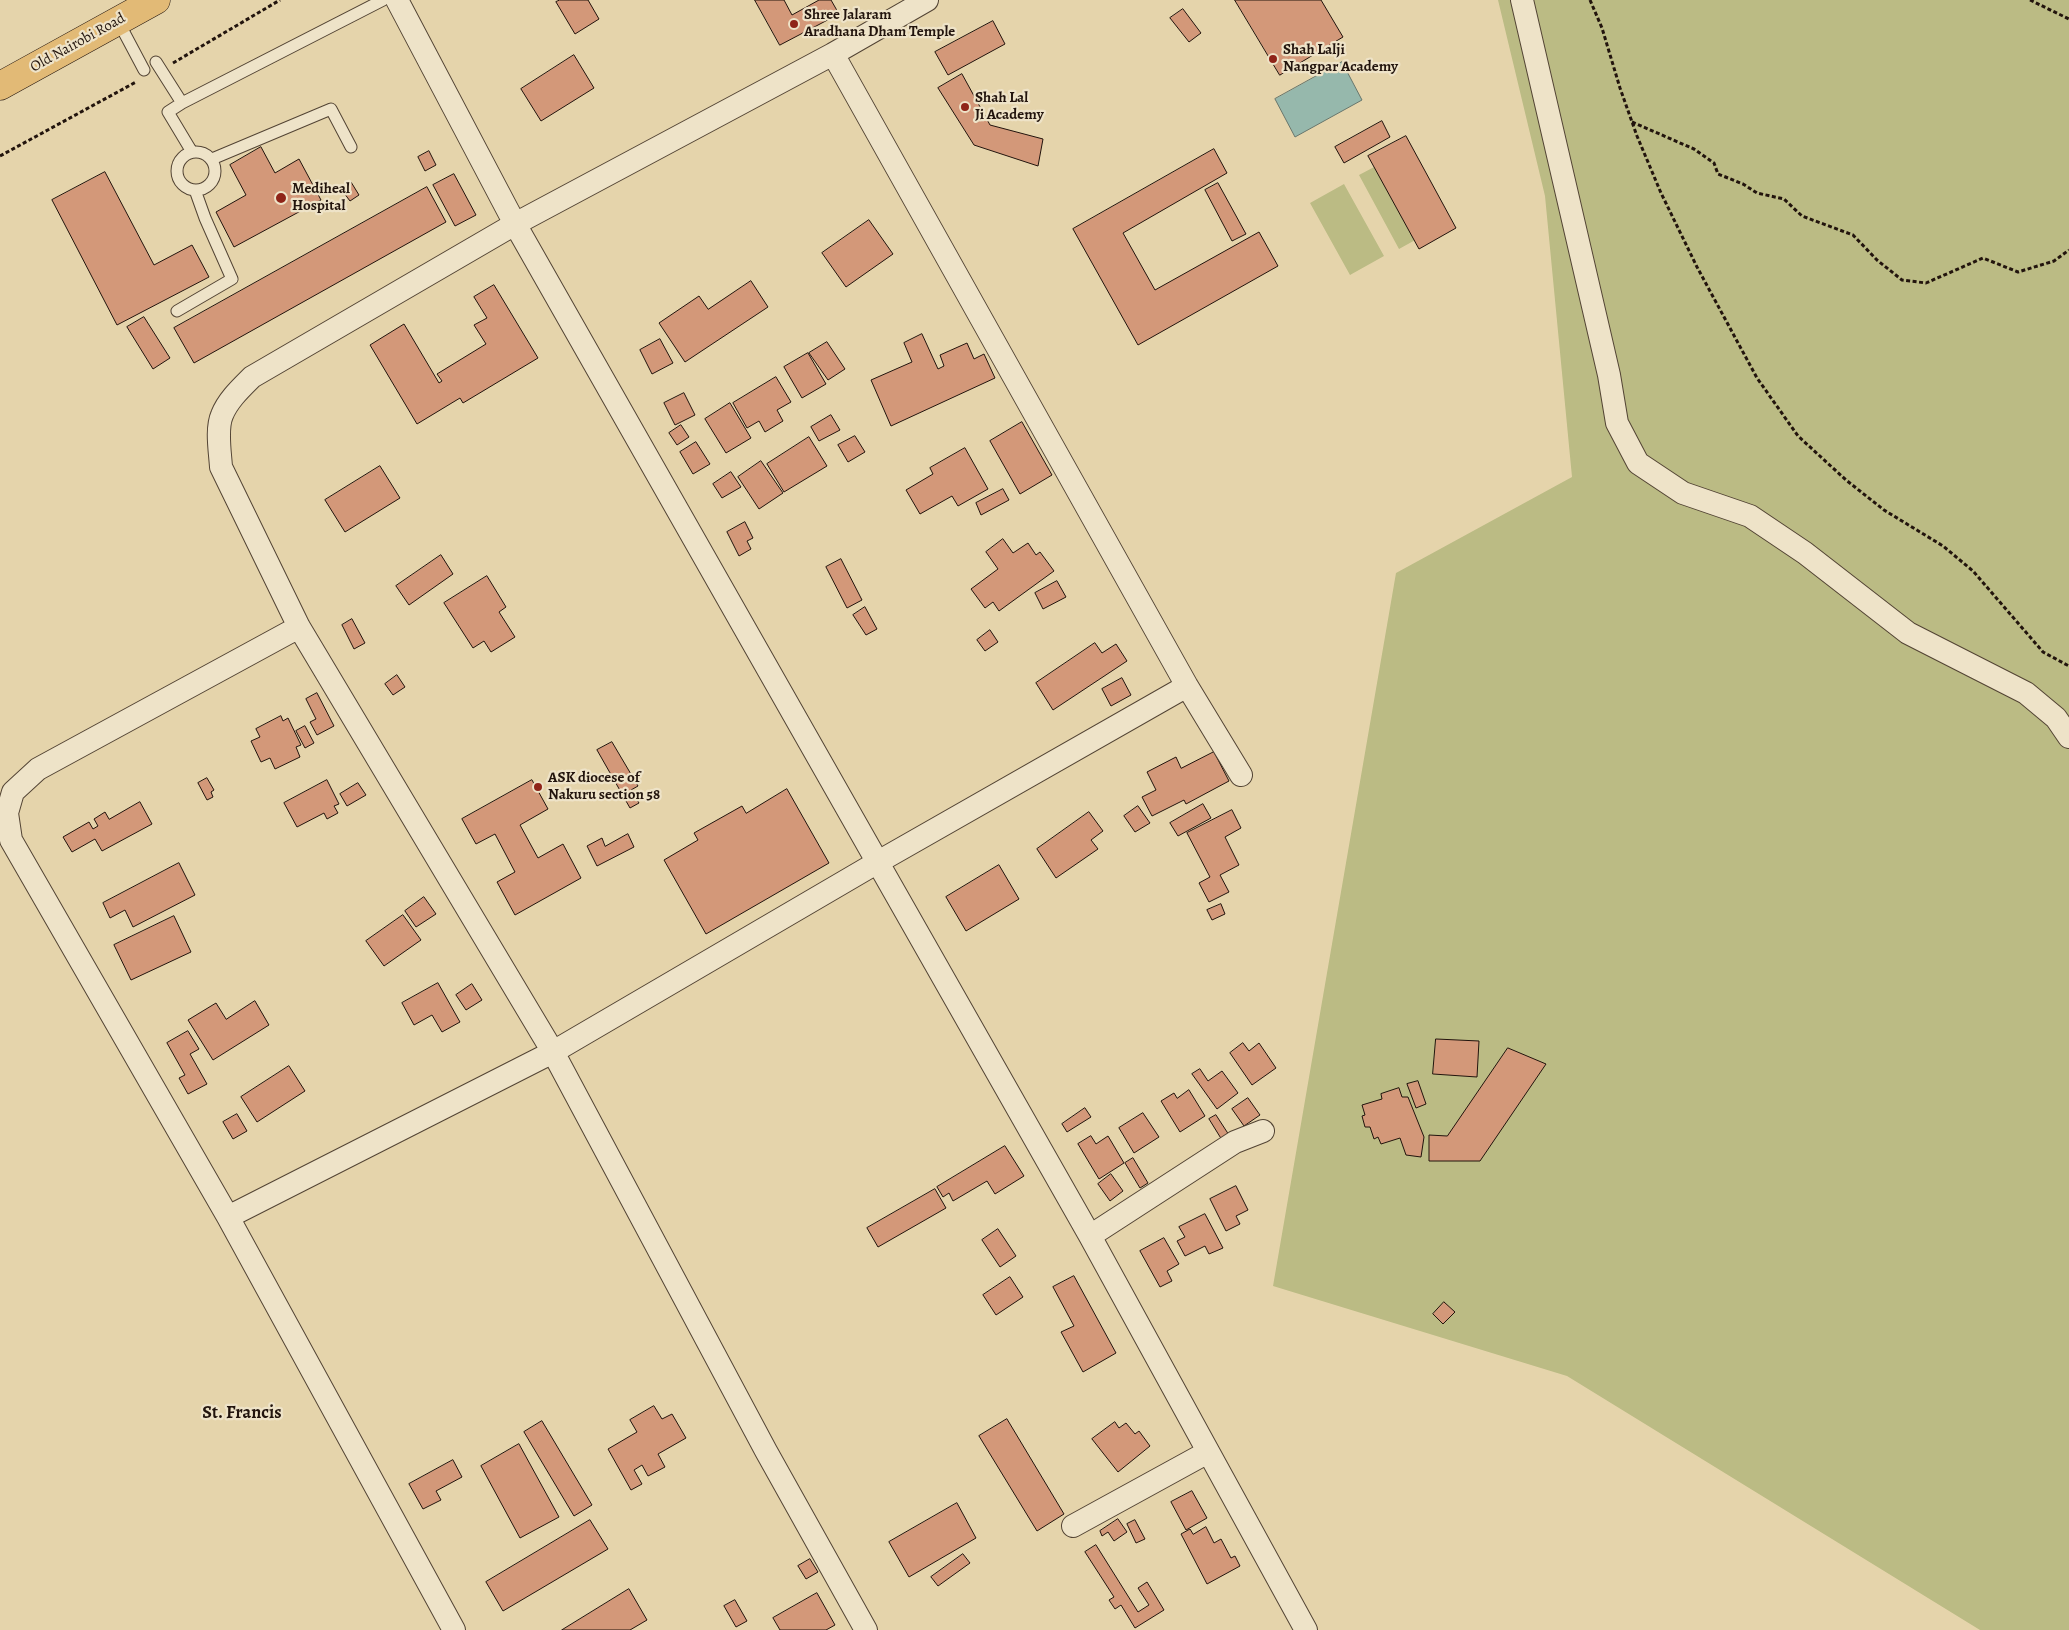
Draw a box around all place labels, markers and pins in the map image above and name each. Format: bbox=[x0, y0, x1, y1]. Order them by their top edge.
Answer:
place label: Shree Jalaram Aradhana Dham Temple bbox=[804, 6, 955, 41]
marker: Shree Jalaram Aradhana Dham Temple bbox=[788, 18, 800, 30]
place label: Shah Lalji Nangpar Academy bbox=[1283, 41, 1398, 76]
marker: Shah Lalji Nangpar Academy bbox=[1267, 53, 1279, 65]
place label: Shah Lal Ji Academy bbox=[975, 89, 1044, 124]
marker: Shah Lal Ji Academy bbox=[959, 101, 971, 113]
place label: Mediheal Hospital bbox=[292, 180, 350, 215]
marker: Mediheal Hospital bbox=[274, 191, 288, 205]
place label: ASK diocese of Nakuru section 58 bbox=[548, 769, 660, 804]
marker: ASK diocese of Nakuru section 58 bbox=[532, 781, 544, 793]

